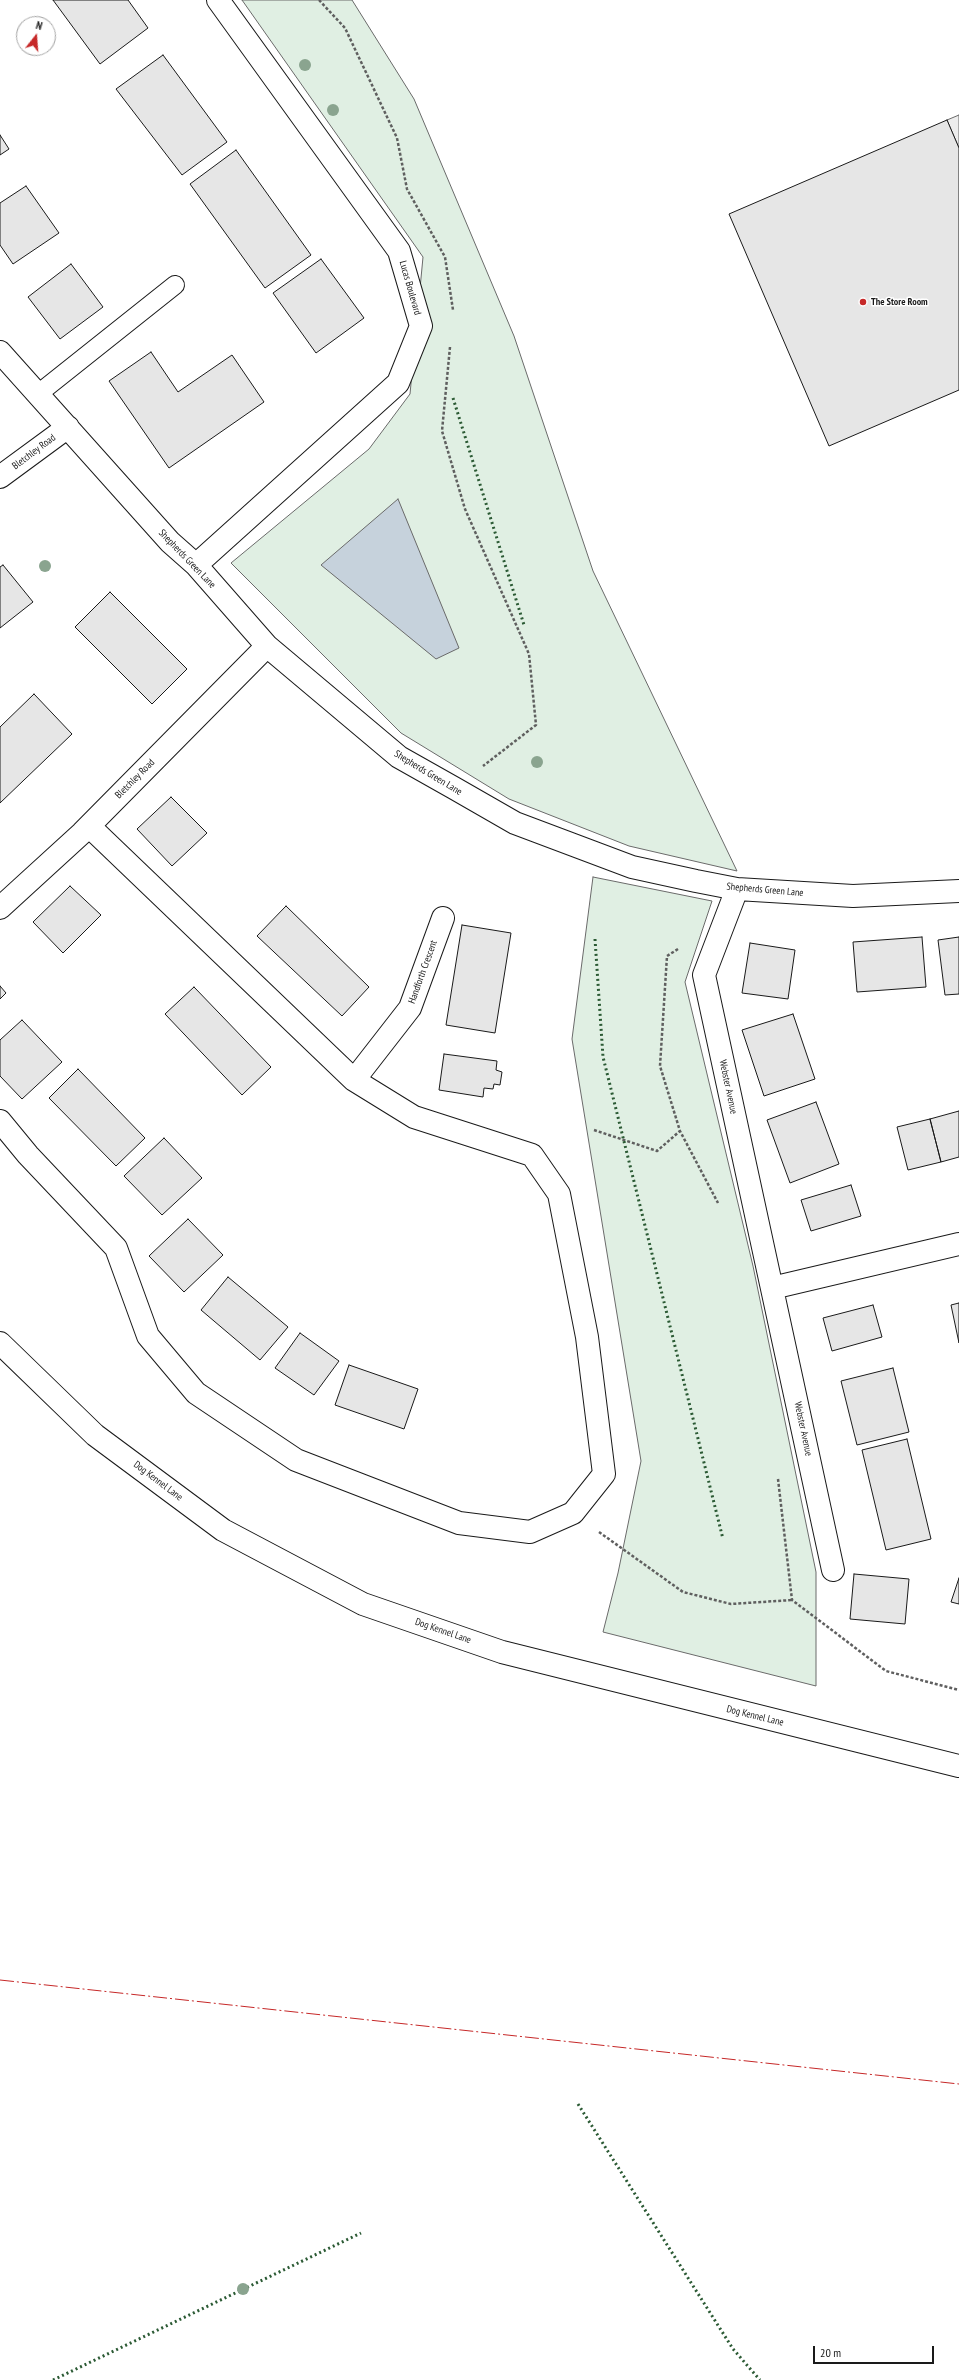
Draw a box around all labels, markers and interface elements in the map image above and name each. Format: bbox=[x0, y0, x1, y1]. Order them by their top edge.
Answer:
north arrow bbox=[16, 16, 56, 56]
text: N bbox=[34, 18, 44, 33]
street label: Lucas Boulevard bbox=[397, 259, 423, 317]
place label: The Store Room bbox=[871, 296, 928, 308]
marker: The Store Room bbox=[858, 297, 868, 307]
street label: Bletchley Road bbox=[10, 432, 58, 472]
street label: Shepherds Green Lane bbox=[156, 527, 218, 591]
street label: Shepherds Green Lane bbox=[392, 748, 464, 798]
street label: Bletchley Road bbox=[113, 757, 157, 801]
street label: Shepherds Green Lane bbox=[726, 881, 804, 899]
street label: Handforth Crescent bbox=[406, 939, 440, 1005]
street label: Webster Avenue bbox=[716, 1059, 740, 1115]
street label: Webster Avenue bbox=[791, 1401, 815, 1457]
street label: Dog Kennel Lane bbox=[131, 1459, 185, 1503]
street label: Dog Kennel Lane bbox=[413, 1616, 473, 1646]
street label: Dog Kennel Lane bbox=[725, 1703, 785, 1729]
scale bar bbox=[815, 2338, 936, 2364]
text: 20 m bbox=[820, 2345, 841, 2360]

